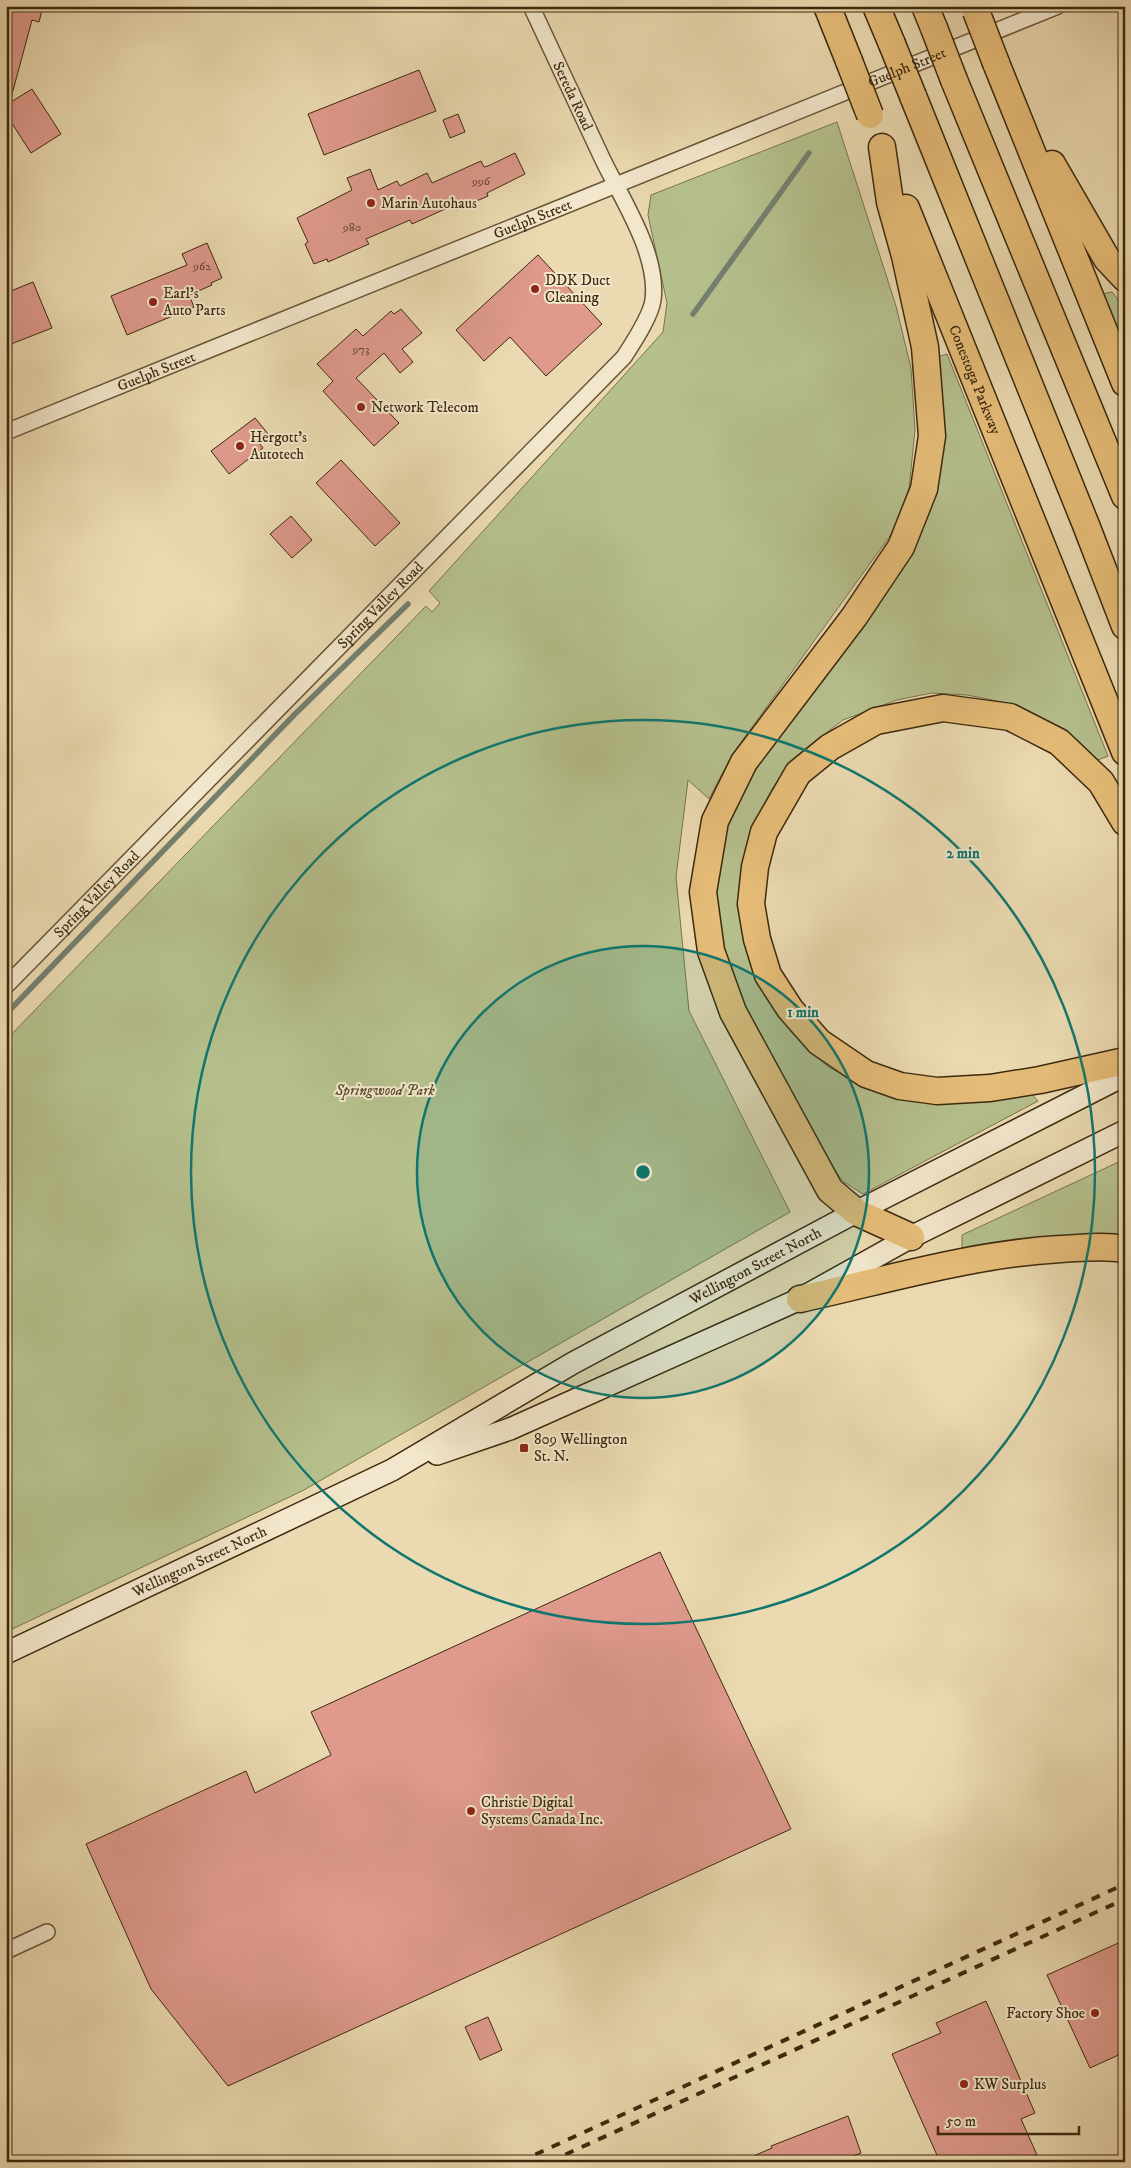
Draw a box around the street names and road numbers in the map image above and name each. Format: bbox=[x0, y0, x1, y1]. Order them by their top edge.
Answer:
street label: Guelph Street bbox=[865, 43, 949, 92]
street label: Sereda Road bbox=[548, 59, 597, 134]
street label: Guelph Street bbox=[491, 195, 575, 244]
street label: Conestoga Parkway bbox=[944, 322, 1005, 438]
street label: Guelph Street bbox=[115, 347, 198, 396]
street label: Spring Valley Road bbox=[334, 557, 428, 653]
street label: Spring Valley Road bbox=[50, 846, 144, 942]
street label: Wellington Street North bbox=[685, 1223, 825, 1310]
street label: Wellington Street North bbox=[128, 1522, 270, 1602]

